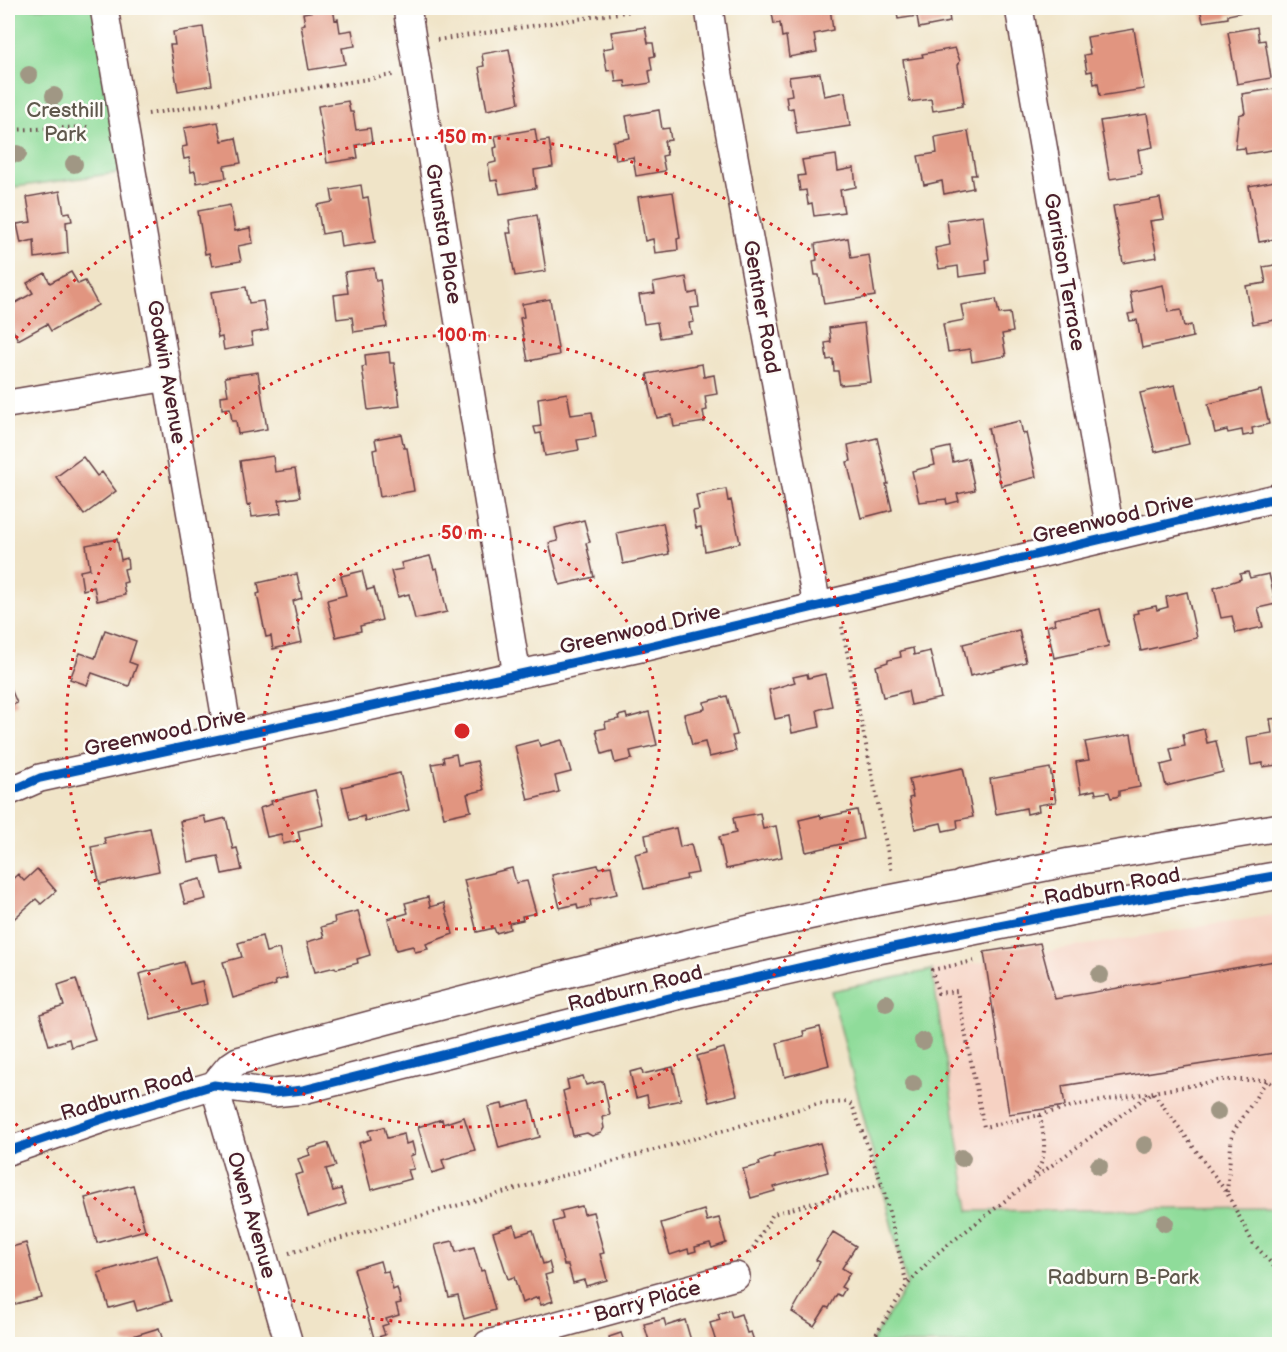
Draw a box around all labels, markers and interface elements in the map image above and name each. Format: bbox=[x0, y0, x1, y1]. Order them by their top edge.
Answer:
park label: Cresthill Park bbox=[26, 98, 104, 147]
text: 150 m bbox=[437, 127, 487, 148]
street label: Grunstra Place bbox=[420, 162, 467, 306]
street label: Garrison Terrace bbox=[1038, 191, 1091, 353]
street label: Gentner Road bbox=[737, 239, 786, 376]
street label: Godwin Avenue bbox=[142, 298, 191, 446]
text: 100 m bbox=[437, 325, 487, 346]
street label: Greenwood Drive bbox=[1030, 488, 1196, 549]
text: 50 m bbox=[441, 523, 483, 544]
street label: Greenwood Drive bbox=[557, 599, 723, 660]
street label: Greenwood Drive bbox=[82, 703, 248, 762]
centre of rings bbox=[452, 721, 472, 741]
street label: Radburn Road bbox=[1042, 862, 1182, 911]
street label: Radburn Road bbox=[565, 960, 705, 1017]
street label: Radburn Road bbox=[57, 1062, 197, 1127]
street label: Owen Avenue bbox=[222, 1149, 282, 1281]
park label: Radburn B-Park bbox=[1047, 1265, 1199, 1290]
street label: Barry Place bbox=[591, 1275, 703, 1328]

